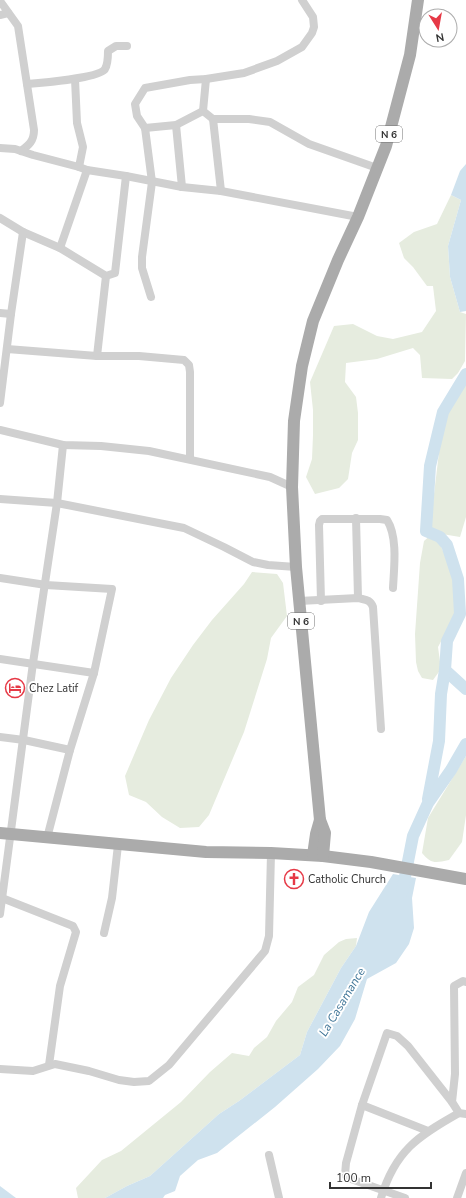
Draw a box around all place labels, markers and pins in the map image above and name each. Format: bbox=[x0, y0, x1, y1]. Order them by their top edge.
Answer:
hotel icon: Chez Latif bbox=[4, 677, 26, 699]
place label: Chez Latif bbox=[29, 681, 79, 696]
church icon: Catholic Church bbox=[283, 868, 305, 890]
place label: Catholic Church bbox=[308, 872, 386, 887]

